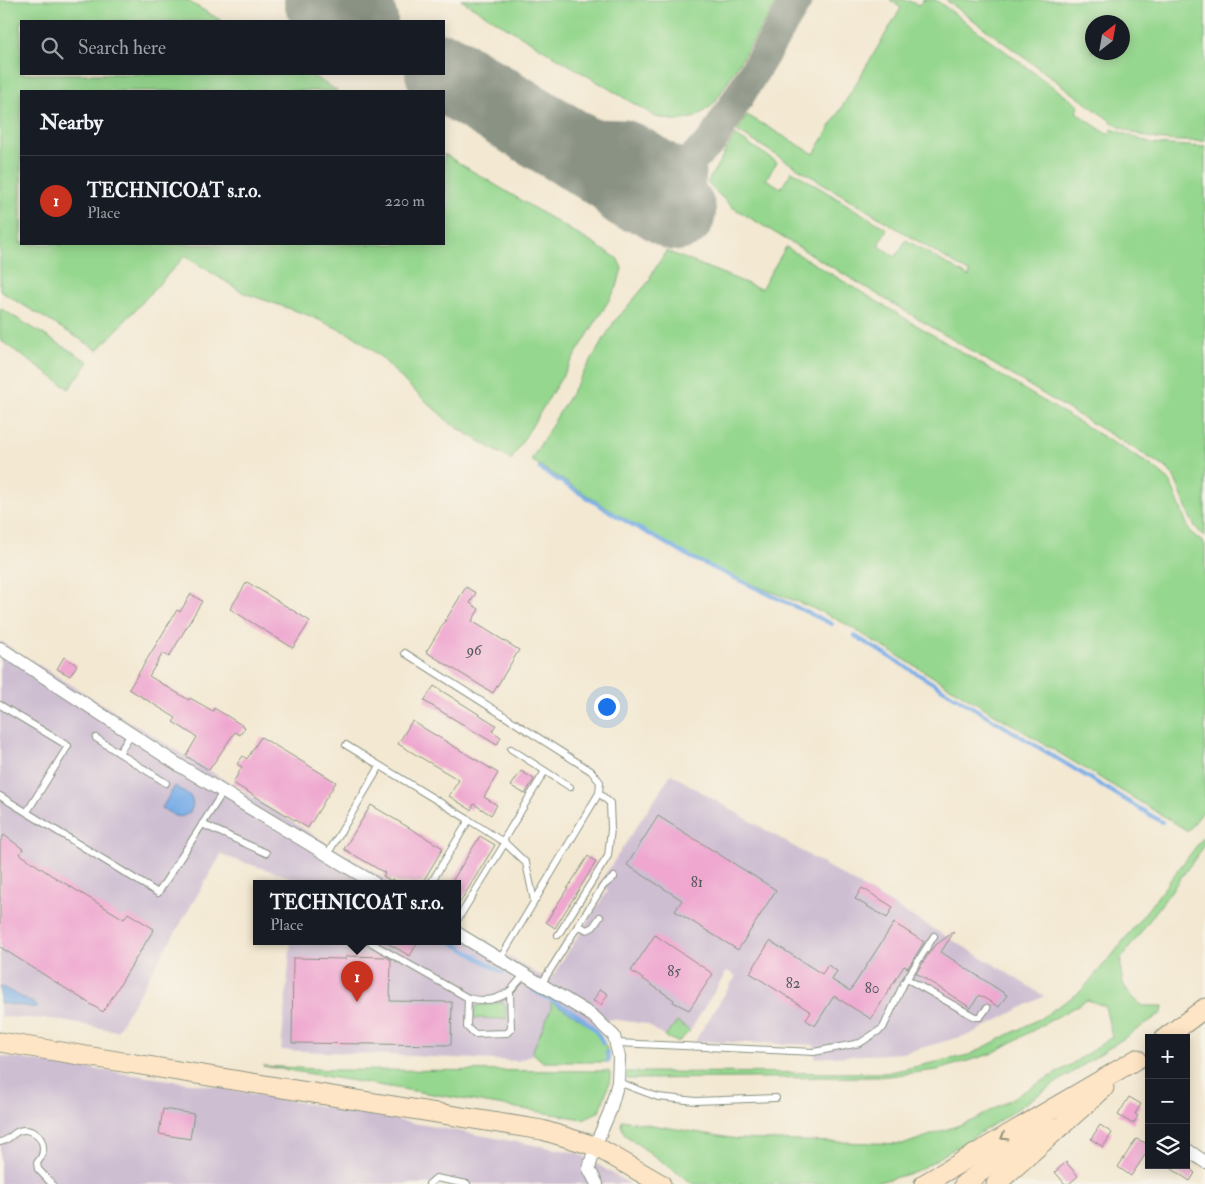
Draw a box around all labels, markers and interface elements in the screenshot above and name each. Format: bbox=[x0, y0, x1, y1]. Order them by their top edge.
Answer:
north arrow bbox=[1085, 15, 1130, 60]
search box bbox=[20, 20, 445, 75]
icon: search bbox=[38, 34, 66, 62]
text: Search here bbox=[78, 36, 166, 60]
text: Nearby bbox=[40, 109, 103, 136]
text: TECHNICOAT s.r.o. bbox=[87, 179, 261, 203]
text: 1 bbox=[53, 191, 59, 211]
text: 220 m bbox=[385, 191, 425, 211]
text: Place bbox=[87, 203, 120, 223]
house number: 96 bbox=[465, 641, 483, 660]
your location bbox=[594, 694, 620, 720]
house number: 81 bbox=[691, 873, 703, 892]
popup bbox=[253, 880, 461, 945]
text: TECHNICOAT s.r.o. bbox=[270, 891, 444, 915]
text: Place bbox=[270, 915, 303, 935]
pin: 1 bbox=[341, 961, 373, 1002]
house number: 85 bbox=[667, 962, 681, 981]
house number: 82 bbox=[786, 974, 801, 993]
house number: 80 bbox=[865, 979, 879, 998]
map controls bbox=[1145, 1034, 1190, 1169]
button: + bbox=[1145, 1034, 1190, 1079]
button: − bbox=[1145, 1079, 1190, 1124]
button: layers bbox=[1145, 1124, 1190, 1169]
one-way arrow bbox=[1001, 1130, 1010, 1140]

